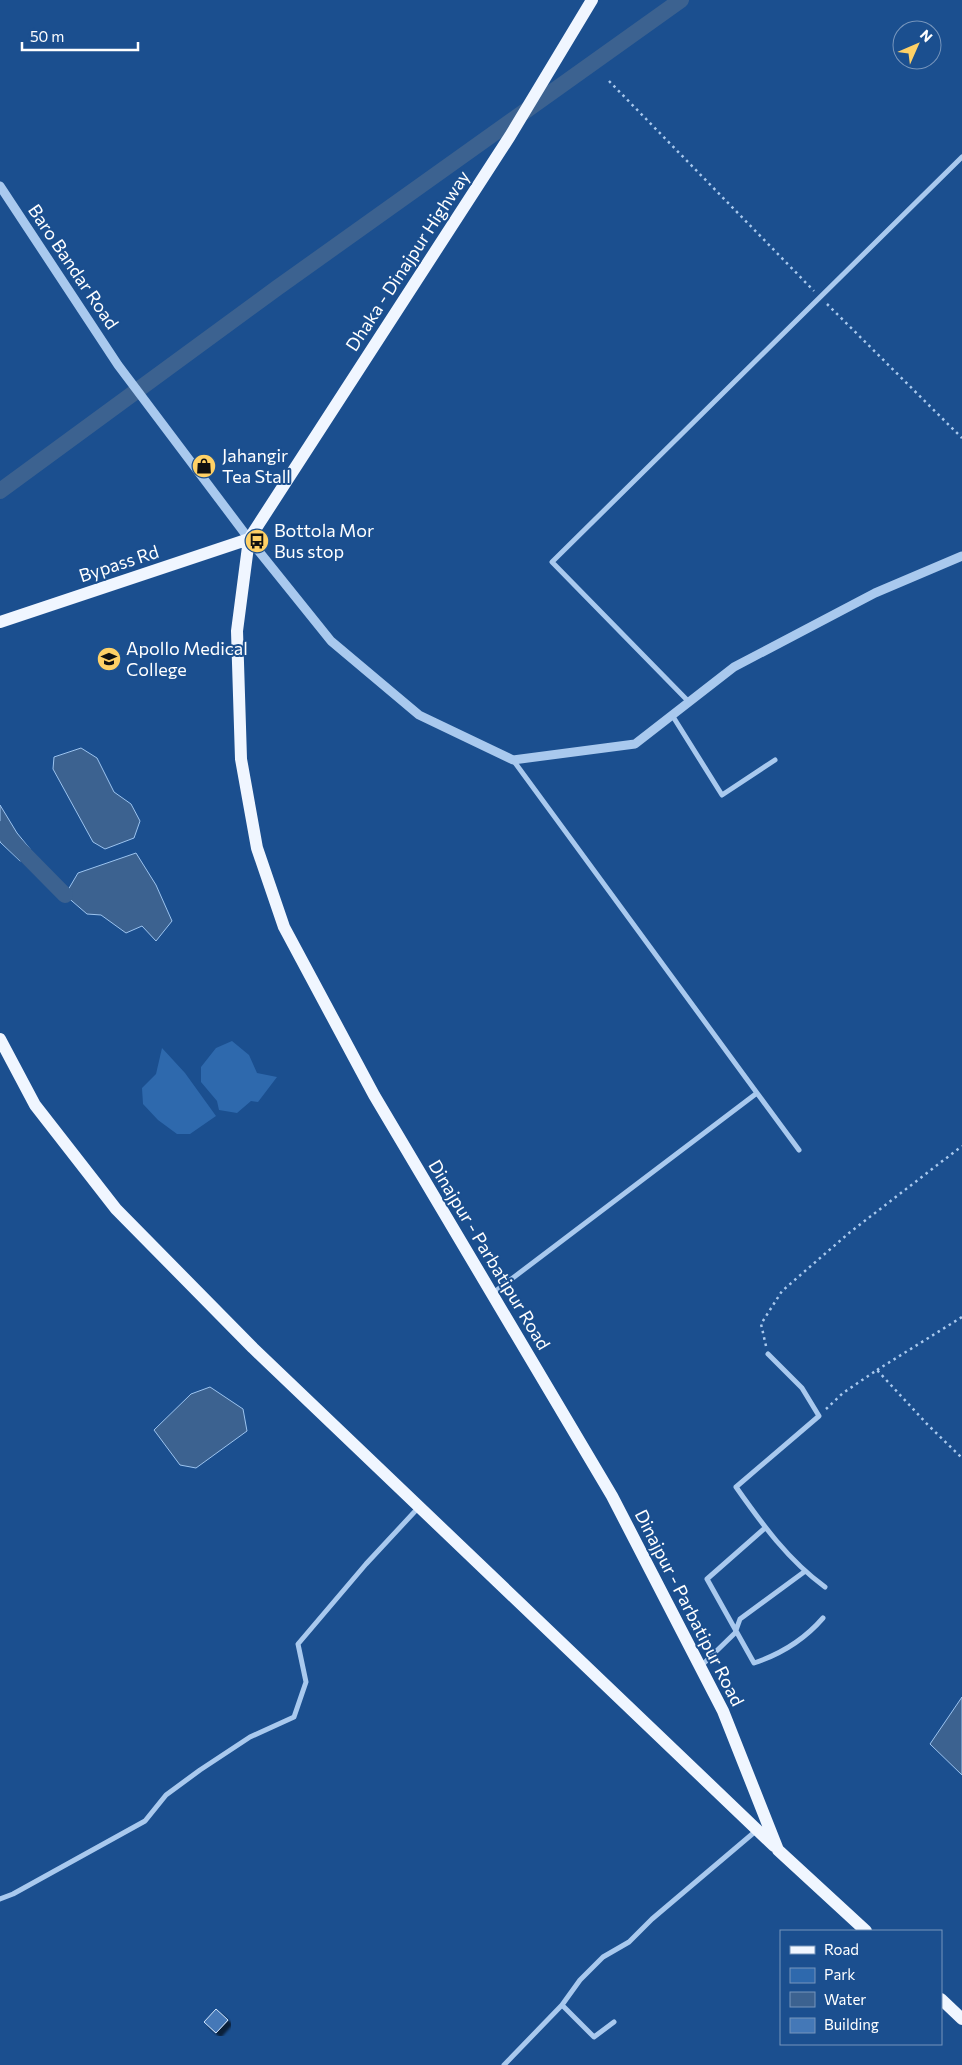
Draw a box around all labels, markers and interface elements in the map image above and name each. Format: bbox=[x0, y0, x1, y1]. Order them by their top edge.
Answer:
scale bar bbox=[22, 20, 139, 52]
north arrow bbox=[892, 20, 942, 70]
text: N bbox=[917, 26, 936, 45]
text: 50 m bbox=[30, 27, 64, 45]
street label: Dhaka - Dinajpur Highway bbox=[340, 166, 474, 355]
street label: Baro Bandar Road bbox=[24, 200, 124, 333]
place label: Jahangir Tea Stall bbox=[222, 444, 291, 487]
shop icon: Jahangir Tea Stall bbox=[191, 453, 217, 479]
place label: Bottola Mor Bus stop bbox=[274, 519, 374, 562]
bus stop icon: Bottola Mor Bus stop bbox=[244, 528, 270, 554]
street label: Bypass Rd bbox=[76, 540, 161, 586]
place label: Apollo Medical College bbox=[126, 637, 248, 680]
school or university icon: Apollo Medical College bbox=[96, 646, 122, 672]
street label: Dinajpur - Parbatipur Road bbox=[424, 1155, 555, 1354]
street label: Dinajpur - Parbatipur Road bbox=[631, 1505, 749, 1710]
legend bbox=[780, 1930, 942, 2045]
text: Road bbox=[824, 1940, 859, 1958]
text: Park bbox=[824, 1965, 855, 1983]
text: Water bbox=[824, 1990, 866, 2008]
text: Building bbox=[824, 2015, 879, 2033]

